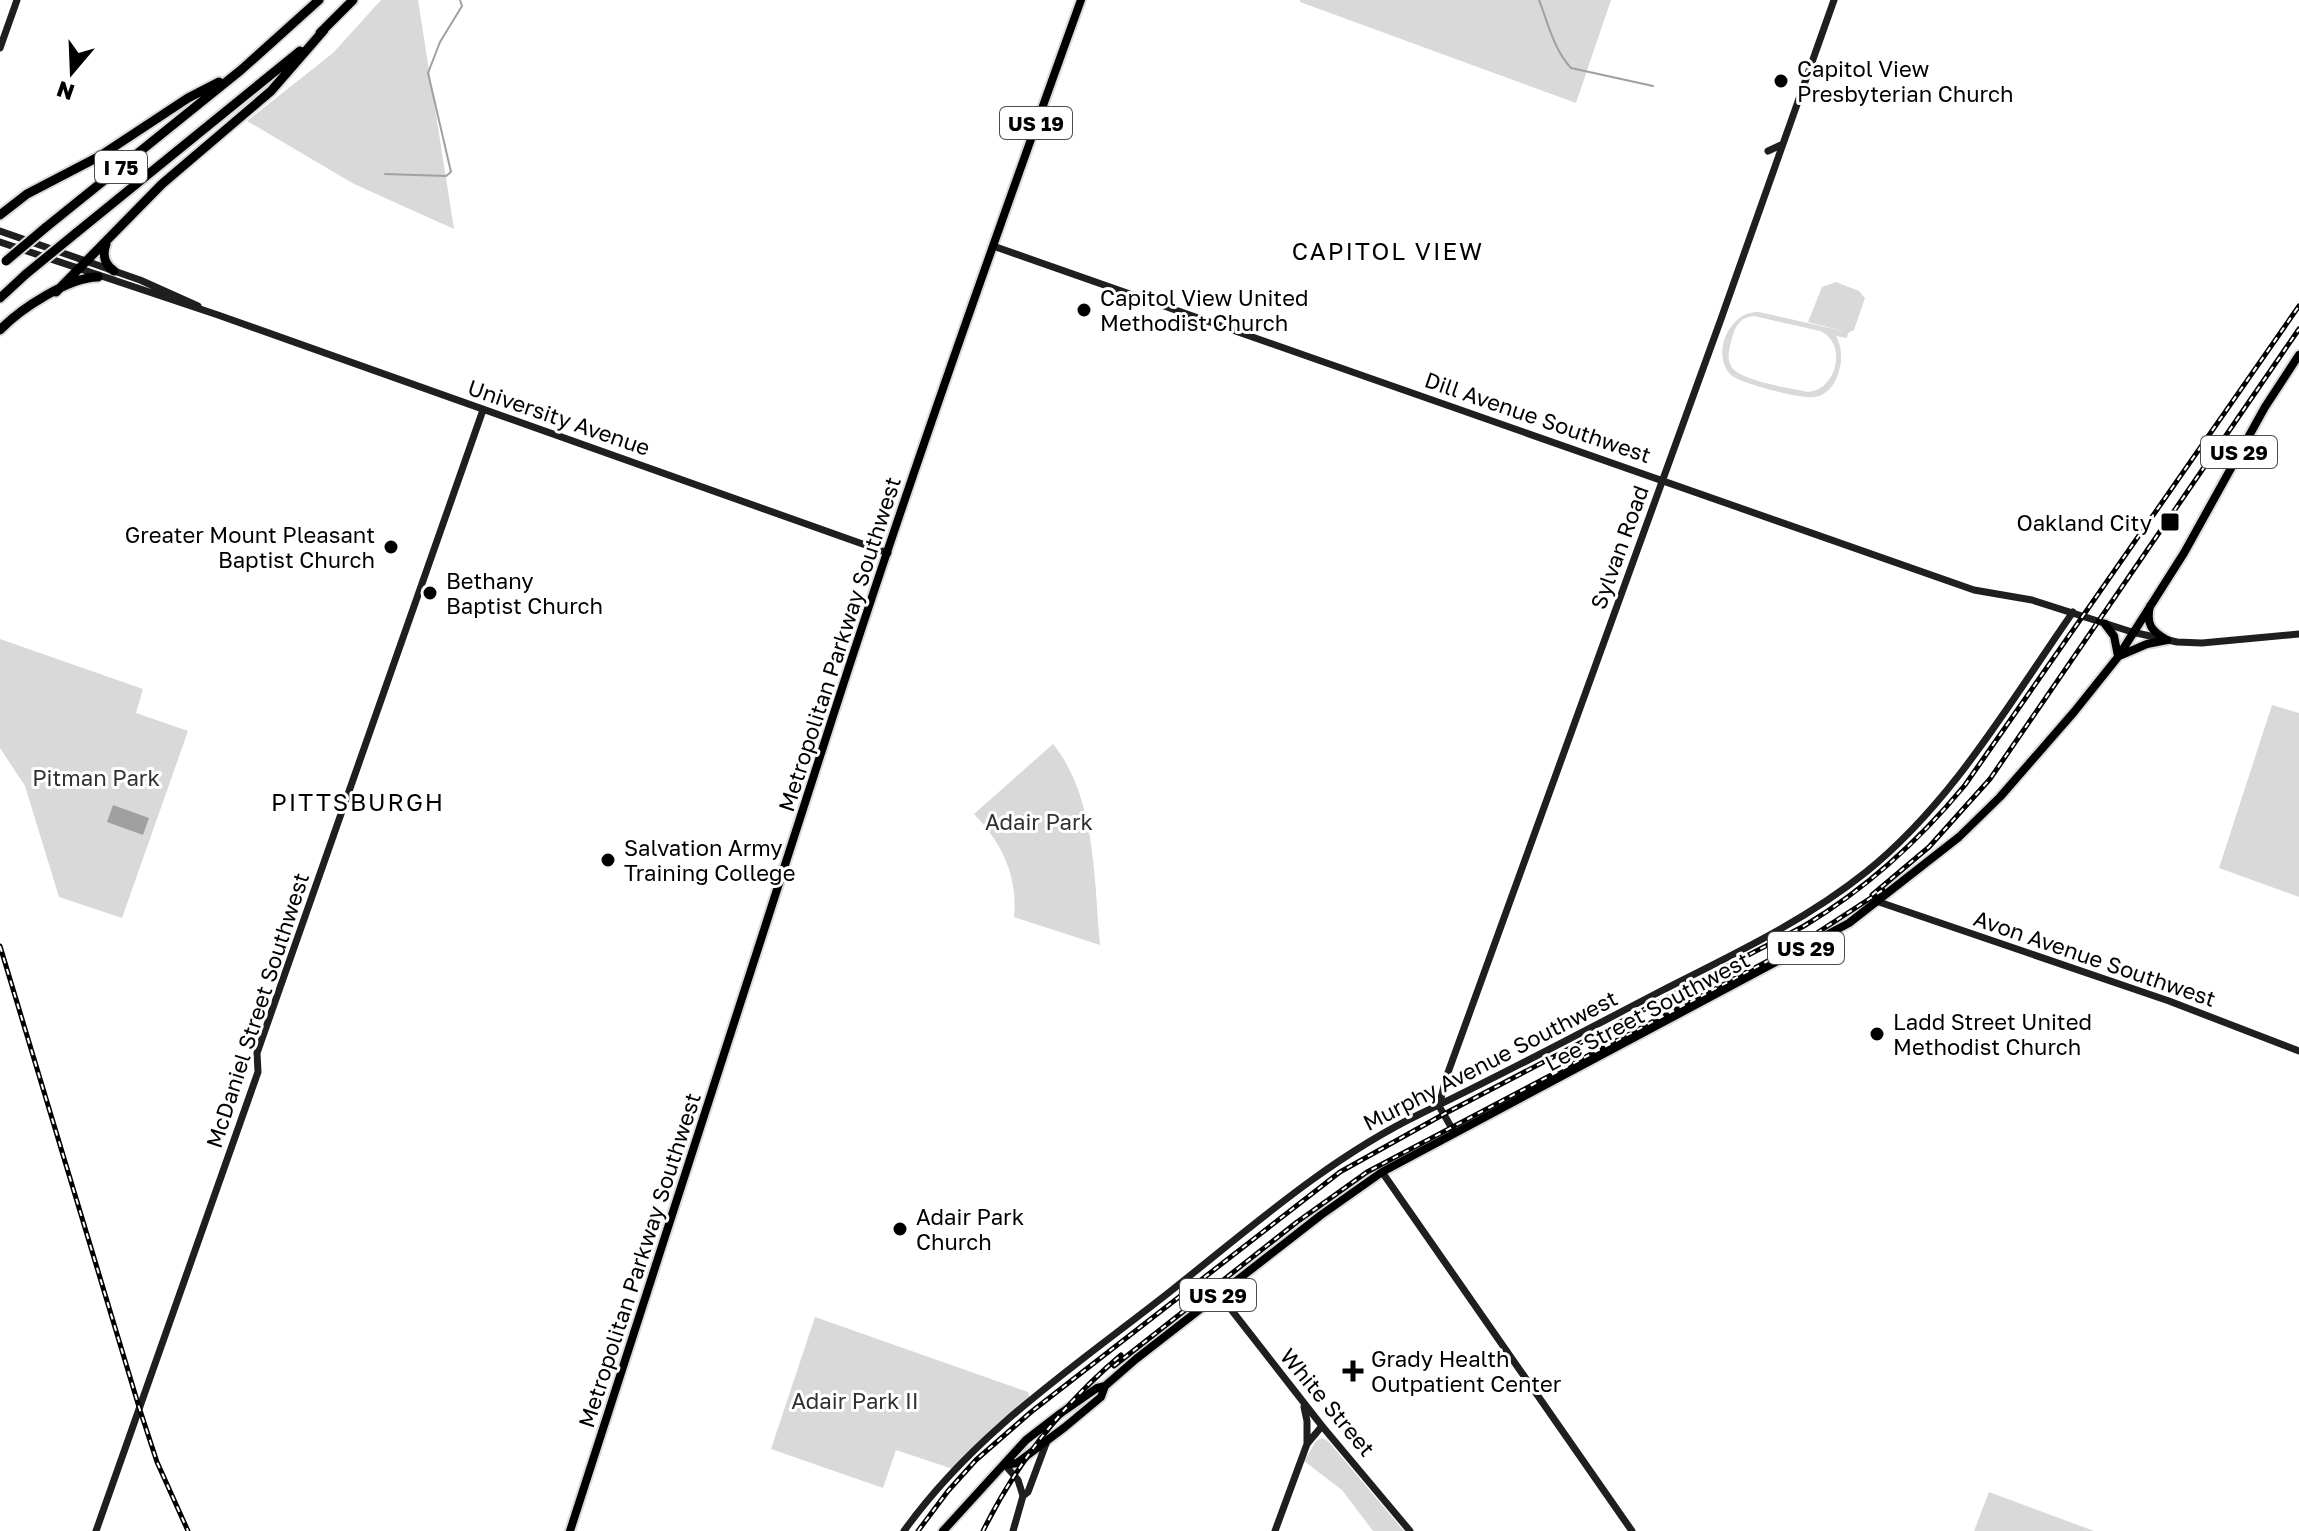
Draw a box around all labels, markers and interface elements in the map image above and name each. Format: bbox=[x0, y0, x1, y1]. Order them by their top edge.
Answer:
north arrow bbox=[32, 32, 112, 112]
place label: Capitol View Presbyterian Church bbox=[1797, 55, 2013, 107]
marker: Capitol View Presbyterian Church bbox=[1772, 72, 1790, 90]
text: N bbox=[53, 76, 78, 107]
road number: US 19 bbox=[1000, 107, 1072, 139]
road number: I 75 bbox=[95, 151, 147, 183]
district label: CAPITOL VIEW bbox=[1292, 236, 1484, 265]
place label: Capitol View United Methodist Church bbox=[1100, 284, 1308, 336]
marker: Capitol View United Methodist Church bbox=[1075, 301, 1093, 319]
street label: Dill Avenue Southwest bbox=[1421, 366, 1655, 468]
street label: University Avenue bbox=[464, 373, 654, 461]
road number: US 29 bbox=[2201, 436, 2277, 468]
street label: Metropolitan Parkway Southwest bbox=[772, 473, 906, 815]
street label: Sylvan Road bbox=[1584, 481, 1654, 613]
place label: Oakland City bbox=[2016, 509, 2152, 536]
marker: Oakland City bbox=[2159, 511, 2181, 533]
place label: Greater Mount Pleasant Baptist Church bbox=[125, 521, 375, 573]
marker: Greater Mount Pleasant Baptist Church bbox=[382, 538, 400, 556]
place label: Bethany Baptist Church bbox=[446, 567, 603, 619]
marker: Bethany Baptist Church bbox=[421, 584, 439, 602]
park label: Pitman Park bbox=[32, 764, 160, 791]
district label: PITTSBURGH bbox=[271, 787, 445, 816]
park label: Adair Park bbox=[985, 808, 1093, 835]
place label: Salvation Army Training College bbox=[624, 834, 795, 886]
marker: Salvation Army Training College bbox=[599, 851, 617, 869]
street label: McDaniel Street Southwest bbox=[200, 869, 314, 1151]
street label: Avon Avenue Southwest bbox=[1970, 904, 2220, 1012]
road number: US 29 bbox=[1768, 932, 1844, 964]
street label: Lee Street Southwest bbox=[1540, 946, 1754, 1076]
street label: Murphy Avenue Southwest bbox=[1358, 984, 1622, 1136]
place label: Ladd Street United Methodist Church bbox=[1893, 1008, 2092, 1060]
marker: Ladd Street United Methodist Church bbox=[1868, 1025, 1886, 1043]
street label: Metropolitan Parkway Southwest bbox=[572, 1089, 706, 1431]
place label: Adair Park Church bbox=[916, 1203, 1024, 1255]
marker: Adair Park Church bbox=[891, 1220, 909, 1238]
road number: US 29 bbox=[1180, 1279, 1256, 1311]
street label: White Street bbox=[1275, 1342, 1381, 1462]
place label: Grady Health Outpatient Center bbox=[1371, 1345, 1562, 1397]
marker: Grady Health Outpatient Center bbox=[1342, 1360, 1364, 1382]
park label: Adair Park II bbox=[791, 1387, 919, 1414]

